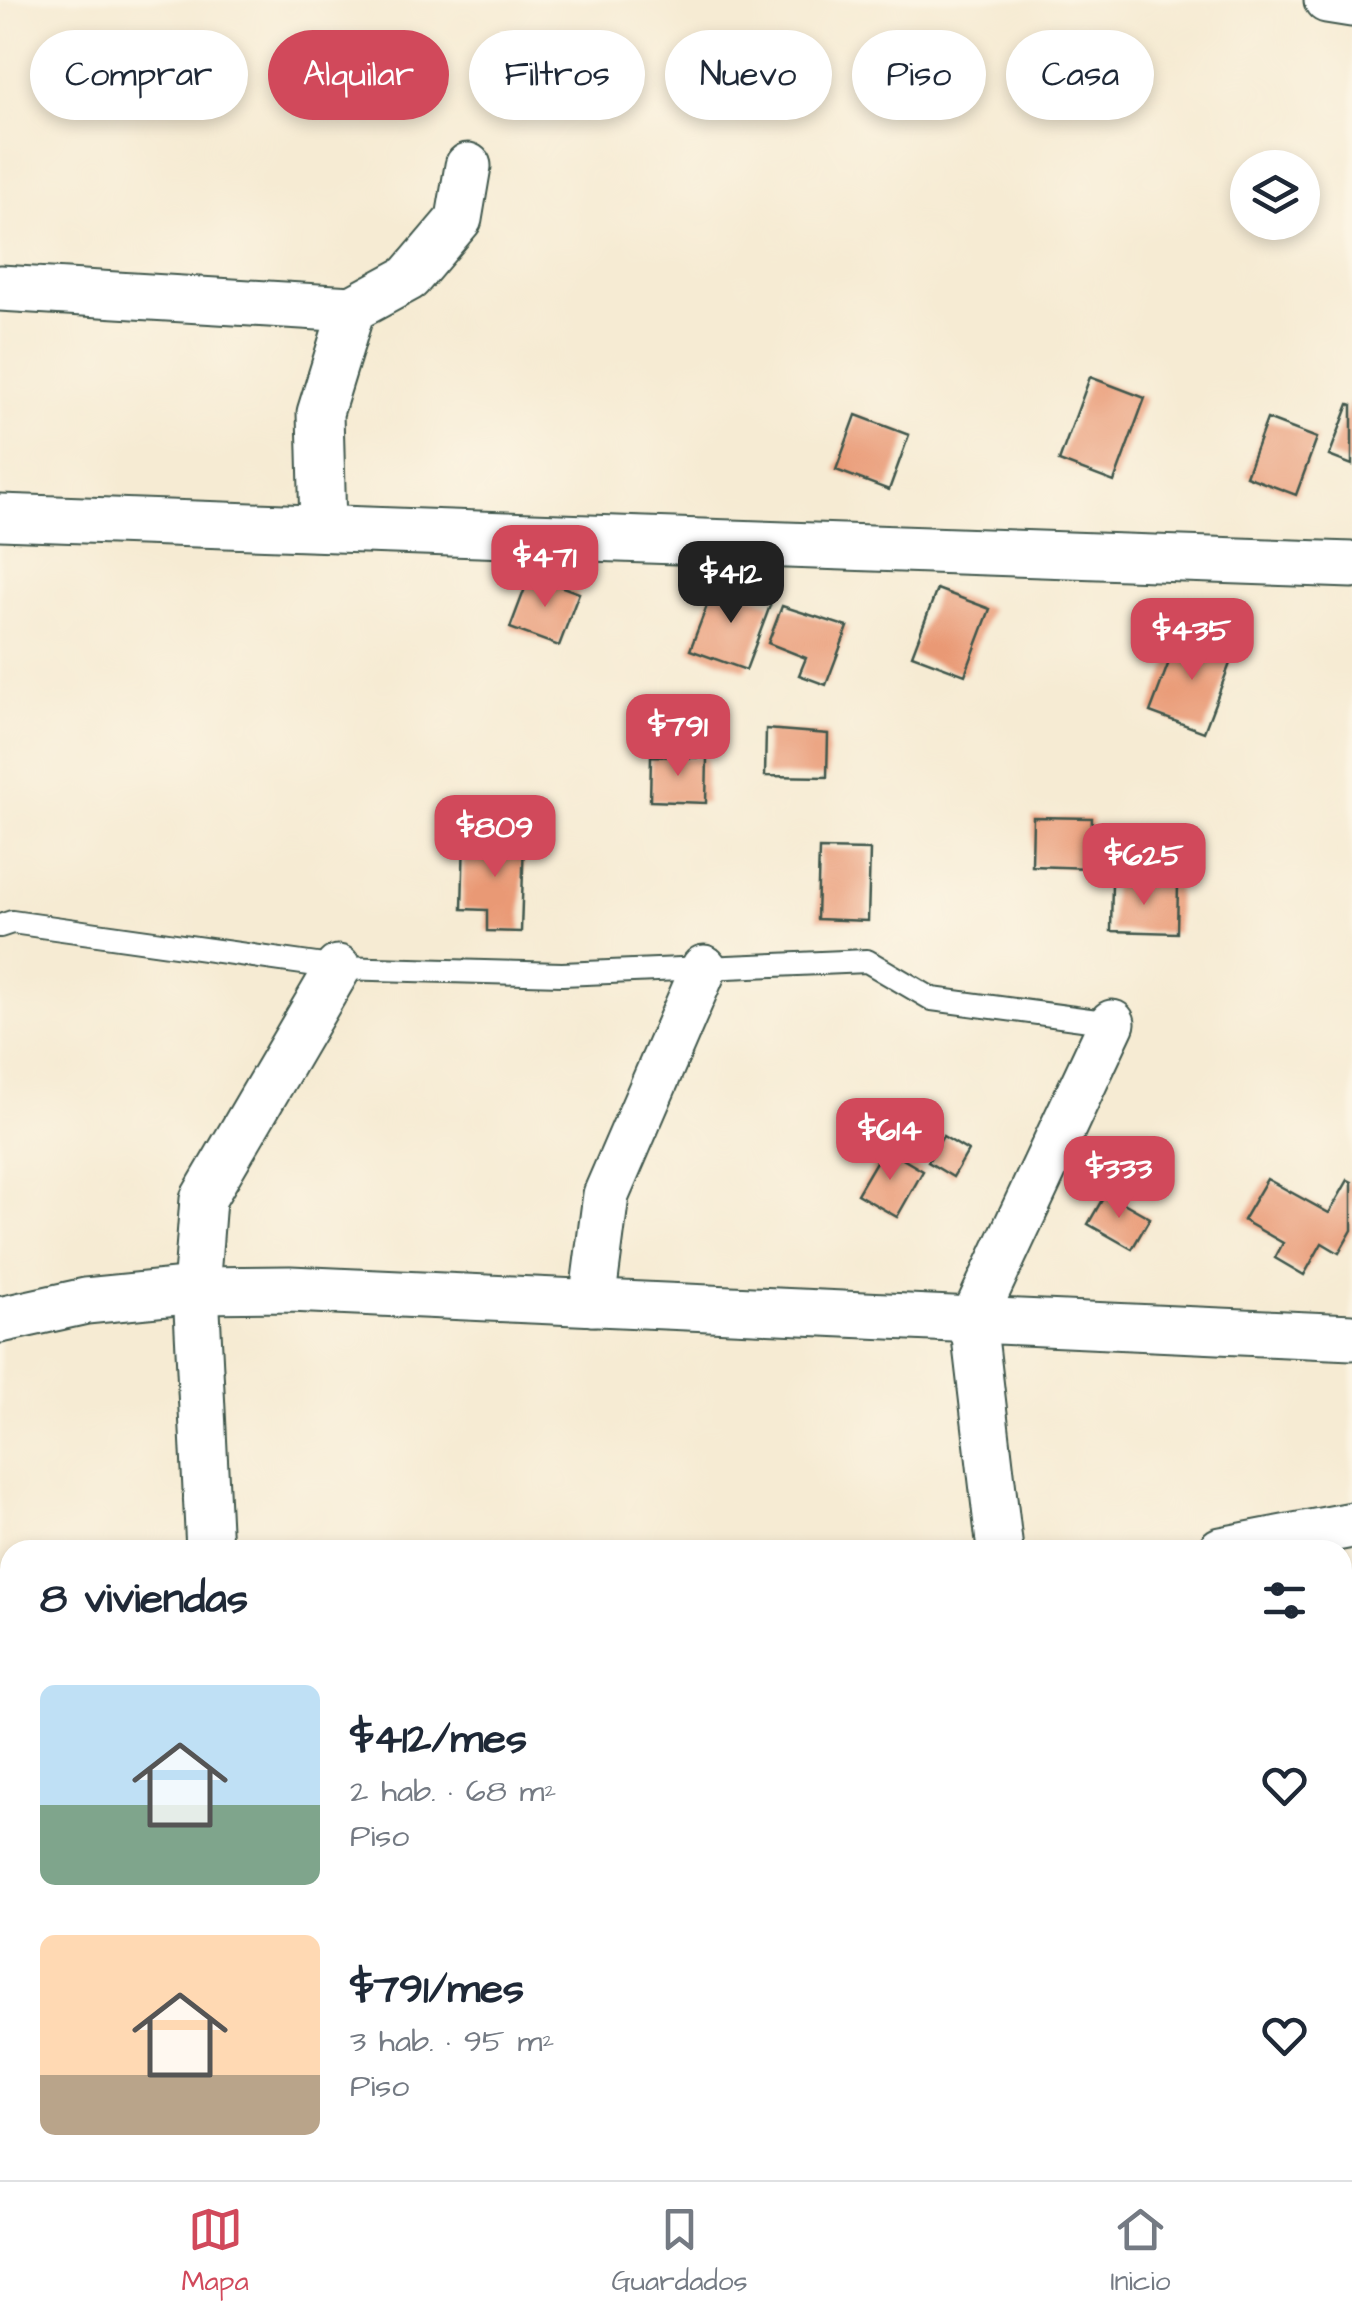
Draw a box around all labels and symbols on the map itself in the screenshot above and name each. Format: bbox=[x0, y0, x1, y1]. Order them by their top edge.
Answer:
pin: $471 bbox=[486, 525, 604, 610]
pin: $412 bbox=[672, 541, 790, 626]
pin: $435 bbox=[1133, 598, 1251, 683]
pin: $791 bbox=[619, 694, 737, 779]
pin: $809 bbox=[436, 795, 554, 880]
pin: $625 bbox=[1085, 823, 1203, 908]
pin: $614 bbox=[831, 1098, 949, 1183]
pin: $333 bbox=[1060, 1136, 1178, 1221]

